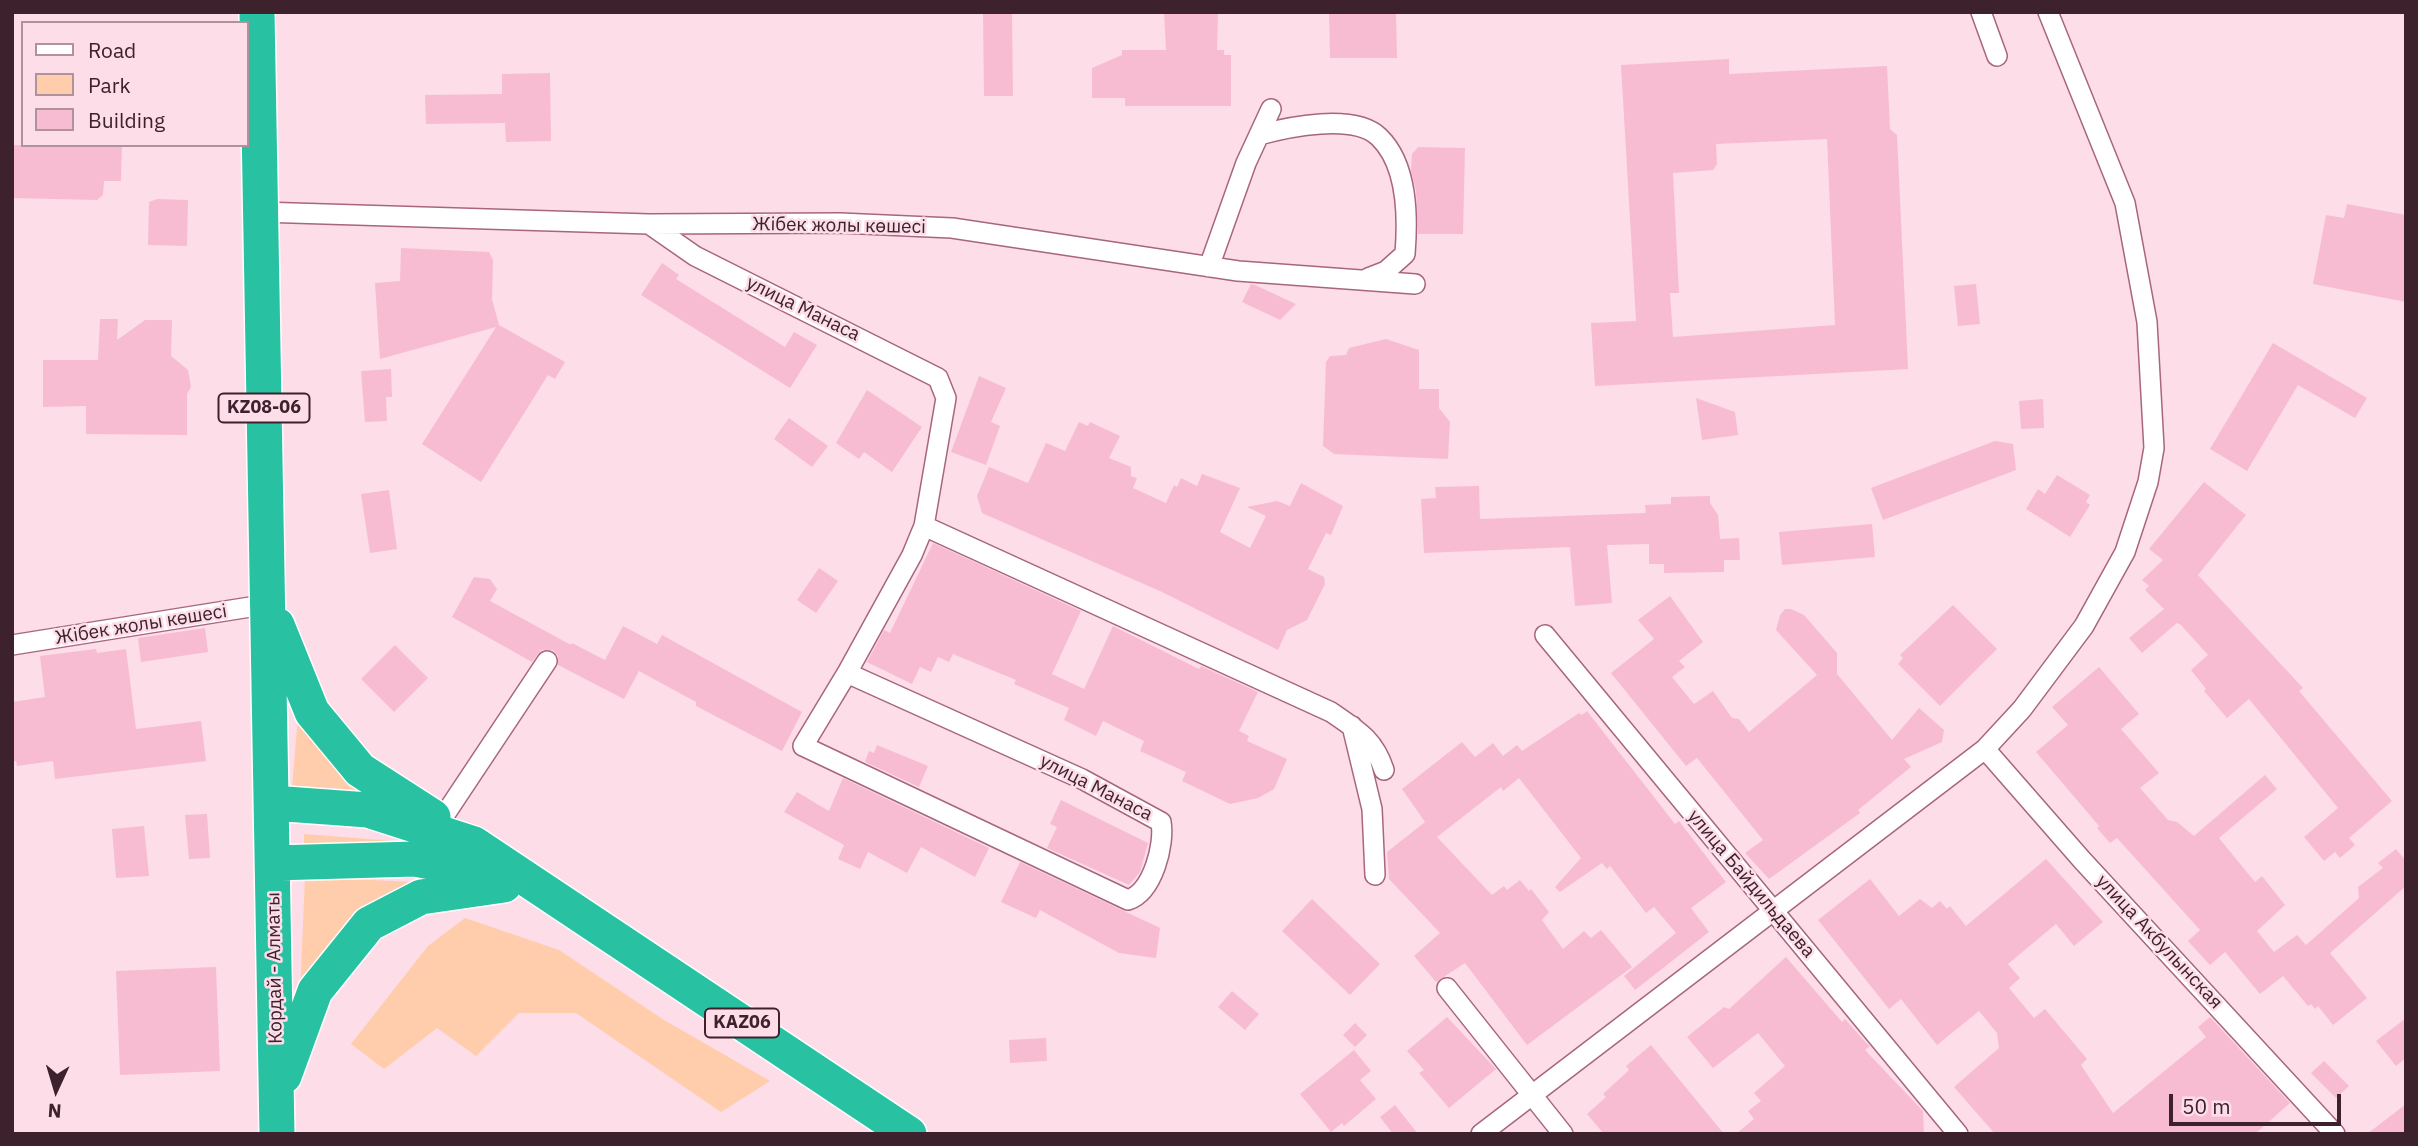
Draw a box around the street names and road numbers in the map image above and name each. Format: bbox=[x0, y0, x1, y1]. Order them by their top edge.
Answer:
street label: Жібек жолы көшесі bbox=[752, 213, 926, 239]
street label: улица Манаса bbox=[742, 272, 864, 346]
road number: KZ08-06 bbox=[218, 394, 310, 422]
street label: Жібек жолы көшесі bbox=[53, 600, 229, 650]
street label: улица Манаса bbox=[1036, 750, 1156, 826]
street label: улица Байдильдаева bbox=[1682, 805, 1820, 963]
street label: улица Акбулынская bbox=[2091, 870, 2227, 1014]
street label: Кордай - Алматы bbox=[262, 892, 288, 1044]
road number: KAZ06 bbox=[705, 1008, 779, 1038]

